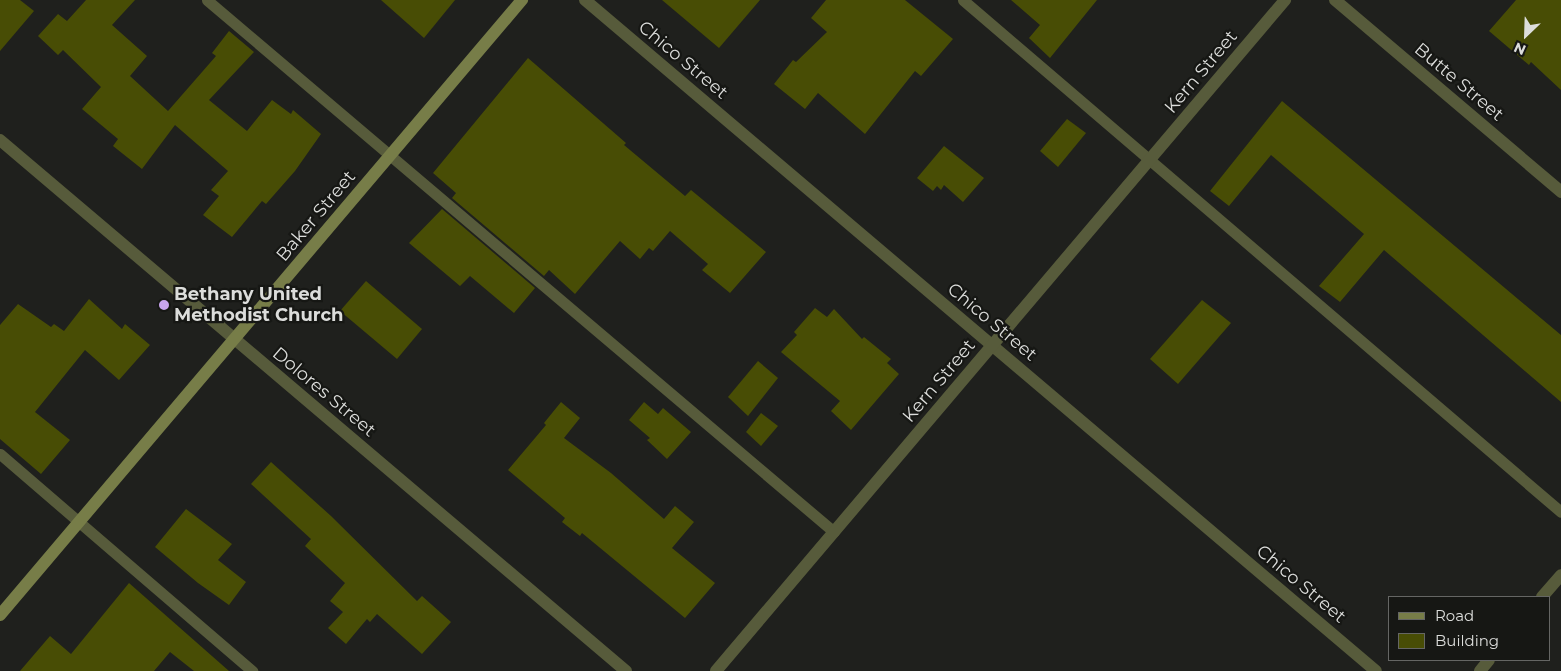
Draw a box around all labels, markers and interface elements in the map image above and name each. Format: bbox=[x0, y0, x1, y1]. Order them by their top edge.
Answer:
north arrow bbox=[1501, 10, 1551, 60]
street label: Chico Street bbox=[634, 16, 732, 104]
street label: Kern Street bbox=[1160, 26, 1242, 118]
street label: Butte Street bbox=[1410, 38, 1508, 126]
text: N bbox=[1511, 38, 1529, 59]
street label: Baker Street bbox=[272, 166, 360, 266]
street label: Chico Street bbox=[943, 278, 1041, 366]
place label: Bethany United Methodist Church bbox=[174, 284, 343, 326]
marker: Bethany United Methodist Church bbox=[158, 299, 170, 311]
street label: Kern Street bbox=[898, 335, 980, 427]
street label: Dolores Street bbox=[268, 343, 380, 441]
street label: Chico Street bbox=[1252, 540, 1350, 628]
legend bbox=[1388, 596, 1551, 661]
text: Road bbox=[1435, 606, 1474, 625]
text: Building bbox=[1435, 631, 1499, 650]

